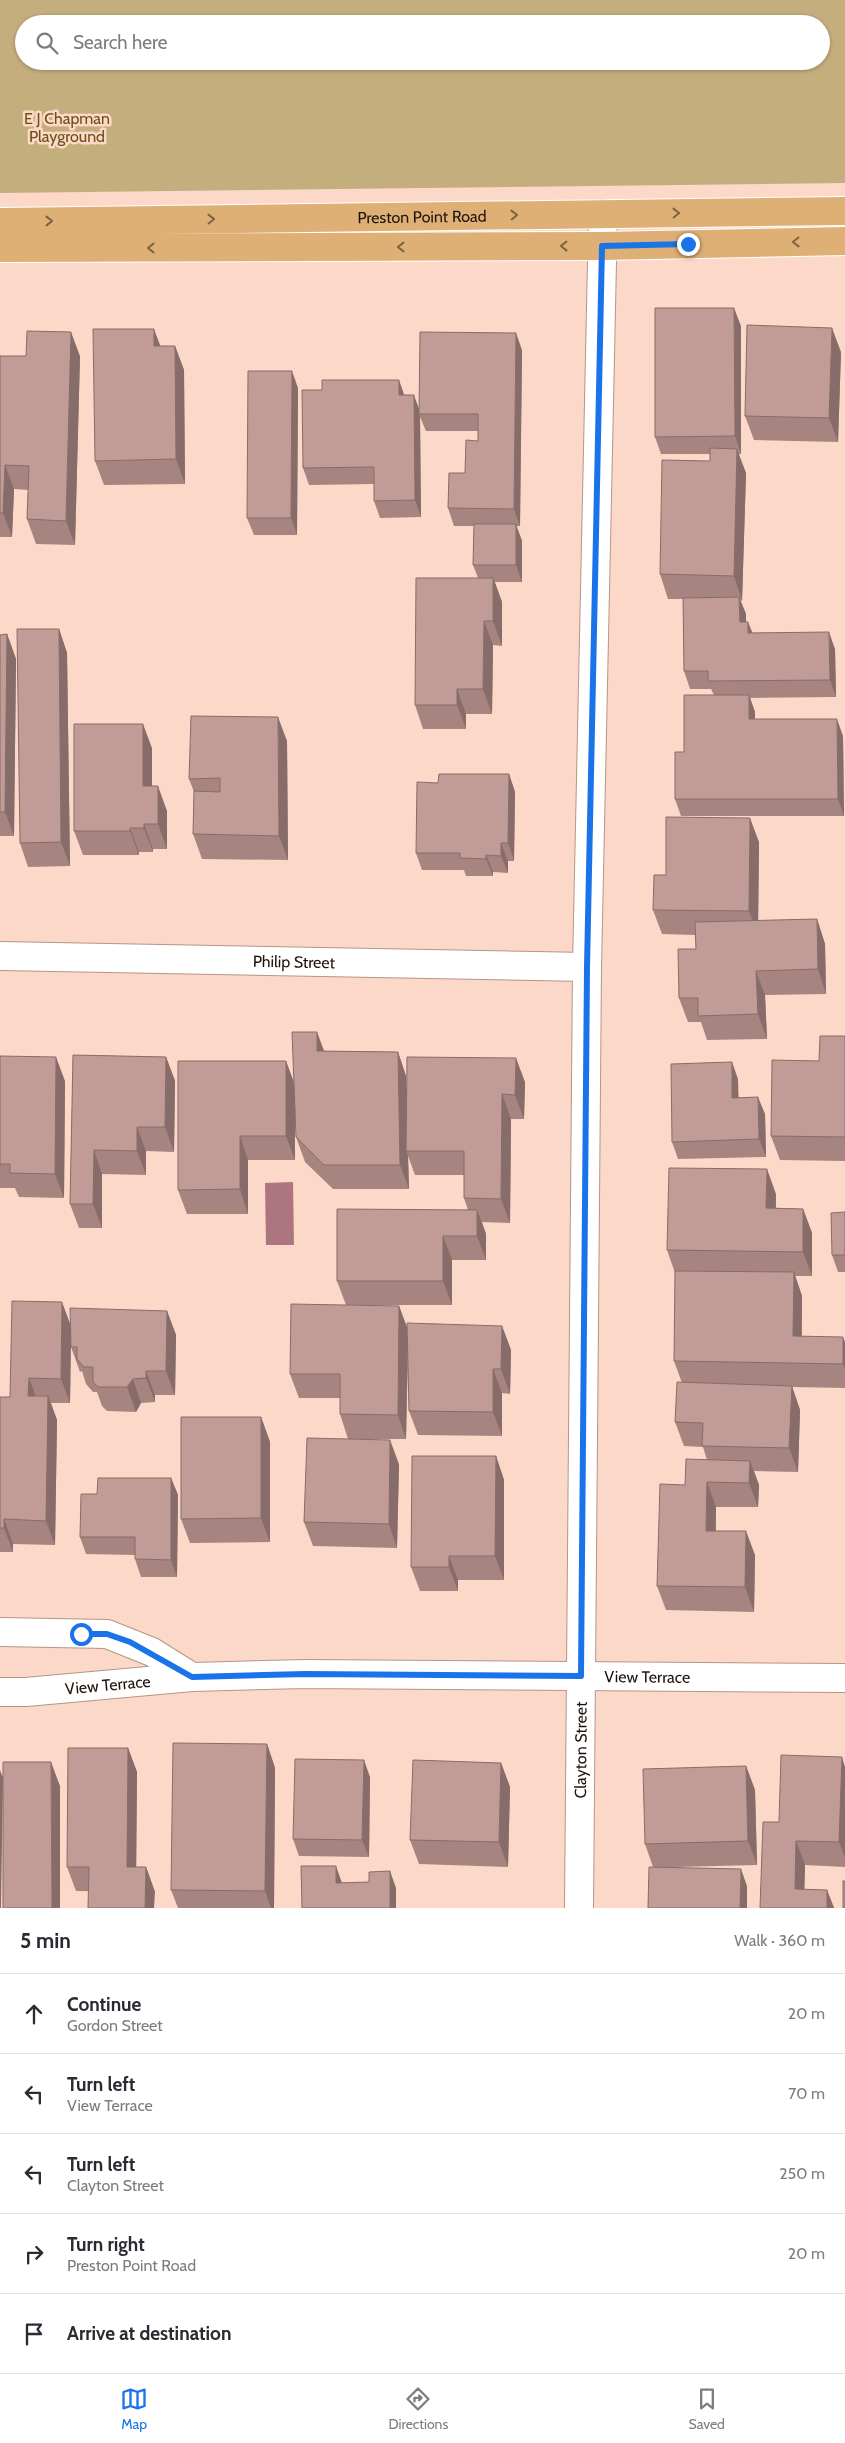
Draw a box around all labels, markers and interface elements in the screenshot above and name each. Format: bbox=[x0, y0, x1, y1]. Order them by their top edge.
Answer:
search box bbox=[15, 15, 830, 70]
icon: search bbox=[33, 29, 61, 57]
text: Search here bbox=[73, 31, 167, 54]
park label: E J Chapman Playground bbox=[24, 109, 110, 146]
street label: Preston Point Road bbox=[357, 207, 487, 227]
one-way arrow bbox=[672, 208, 680, 218]
one-way arrow bbox=[510, 210, 518, 220]
one-way arrow bbox=[208, 214, 215, 224]
one-way arrow bbox=[45, 216, 53, 226]
route end bbox=[677, 233, 700, 256]
one-way arrow bbox=[792, 237, 800, 247]
one-way arrow bbox=[560, 241, 568, 251]
one-way arrow bbox=[397, 242, 405, 252]
one-way arrow bbox=[147, 243, 155, 253]
street label: Philip Street bbox=[253, 952, 336, 972]
route start bbox=[70, 1623, 93, 1646]
street label: View Terrace bbox=[604, 1667, 690, 1687]
street label: View Terrace bbox=[64, 1672, 151, 1698]
street label: Clayton Street bbox=[571, 1701, 591, 1799]
text: 5 min bbox=[20, 1928, 71, 1953]
text: Walk · 360 m bbox=[734, 1931, 825, 1950]
text: Continue bbox=[67, 1993, 141, 2016]
icon: ahead bbox=[20, 2000, 48, 2028]
text: 20 m bbox=[788, 2004, 825, 2023]
text: Gordon Street bbox=[67, 2016, 163, 2035]
text: Turn left bbox=[67, 2073, 135, 2096]
icon: left bbox=[20, 2080, 48, 2108]
text: 70 m bbox=[788, 2084, 825, 2103]
text: View Terrace bbox=[67, 2096, 153, 2115]
text: Turn left bbox=[67, 2153, 135, 2176]
icon: left bbox=[20, 2160, 48, 2188]
text: 250 m bbox=[779, 2164, 825, 2183]
text: Clayton Street bbox=[67, 2176, 164, 2195]
text: Turn right bbox=[67, 2233, 145, 2256]
icon: right bbox=[20, 2240, 48, 2268]
text: 20 m bbox=[788, 2244, 825, 2263]
text: Preston Point Road bbox=[67, 2256, 196, 2275]
icon: arrive bbox=[20, 2320, 48, 2348]
text: Arrive at destination bbox=[67, 2322, 231, 2345]
tab: Map bbox=[120, 2385, 148, 2433]
tab: Directions bbox=[388, 2385, 448, 2433]
tab: Saved bbox=[688, 2385, 725, 2433]

